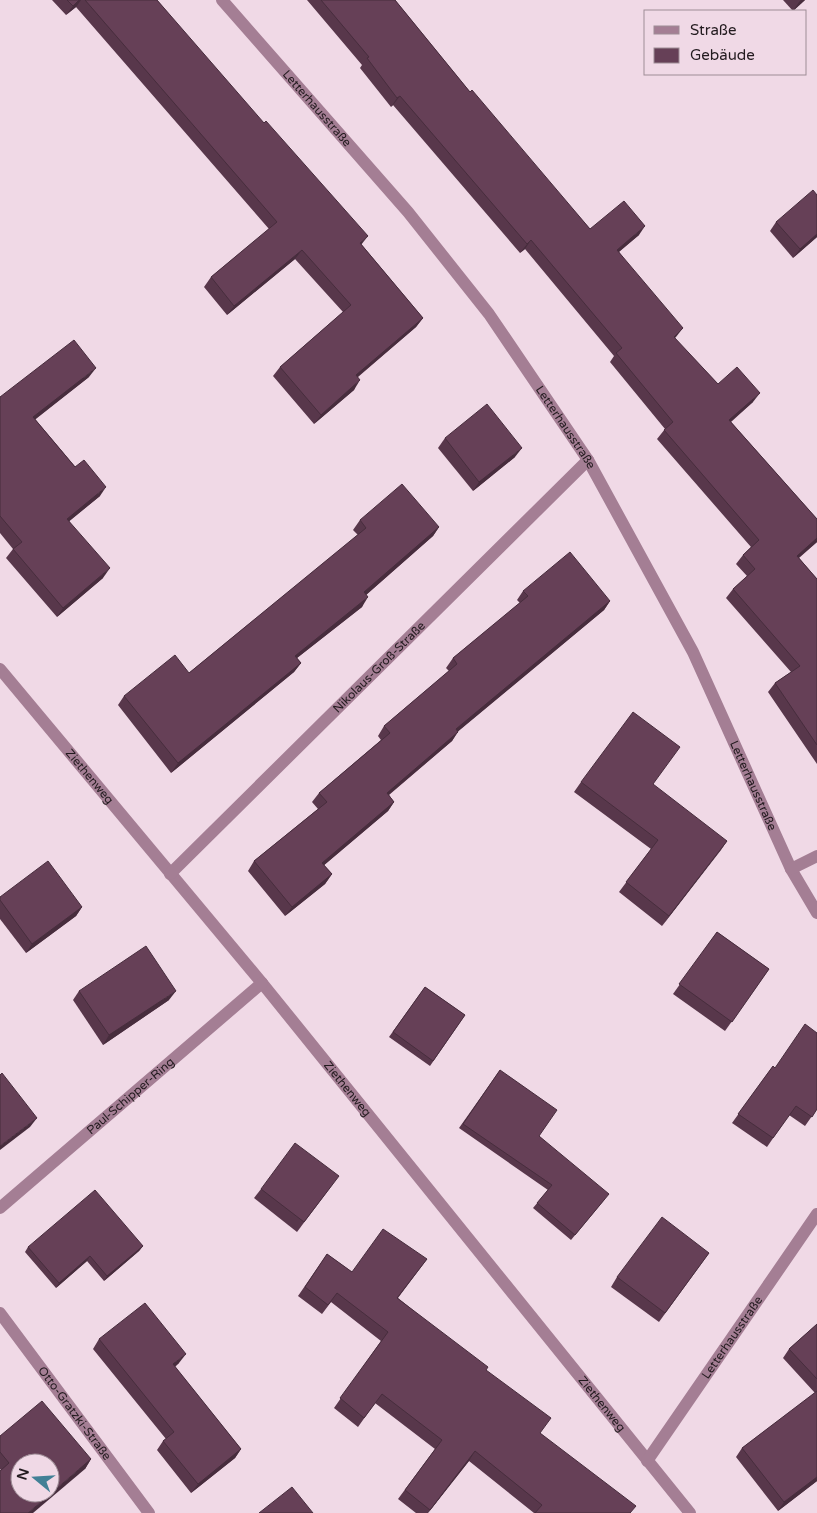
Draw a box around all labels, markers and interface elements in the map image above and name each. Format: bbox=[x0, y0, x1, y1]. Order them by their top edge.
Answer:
legend bbox=[644, 10, 807, 75]
text: Straße bbox=[690, 21, 736, 39]
text: Gebäude bbox=[690, 46, 755, 64]
street label: Letterhausstraße bbox=[280, 67, 354, 150]
street label: Letterhausstraße bbox=[533, 383, 598, 471]
street label: Nikolaus-Groß-Straße bbox=[330, 618, 428, 716]
street label: Letterhausstraße bbox=[727, 738, 780, 833]
street label: Ziethenweg bbox=[63, 746, 117, 807]
street label: Paul-Schipper-Ring bbox=[84, 1055, 177, 1137]
street label: Ziethenweg bbox=[321, 1058, 374, 1119]
street label: Letterhausstraße bbox=[699, 1293, 765, 1381]
street label: Otto-Gratzki-Straße bbox=[35, 1364, 114, 1463]
street label: Ziethenweg bbox=[575, 1373, 628, 1434]
north arrow bbox=[10, 1453, 60, 1503]
text: N bbox=[13, 1466, 33, 1482]

